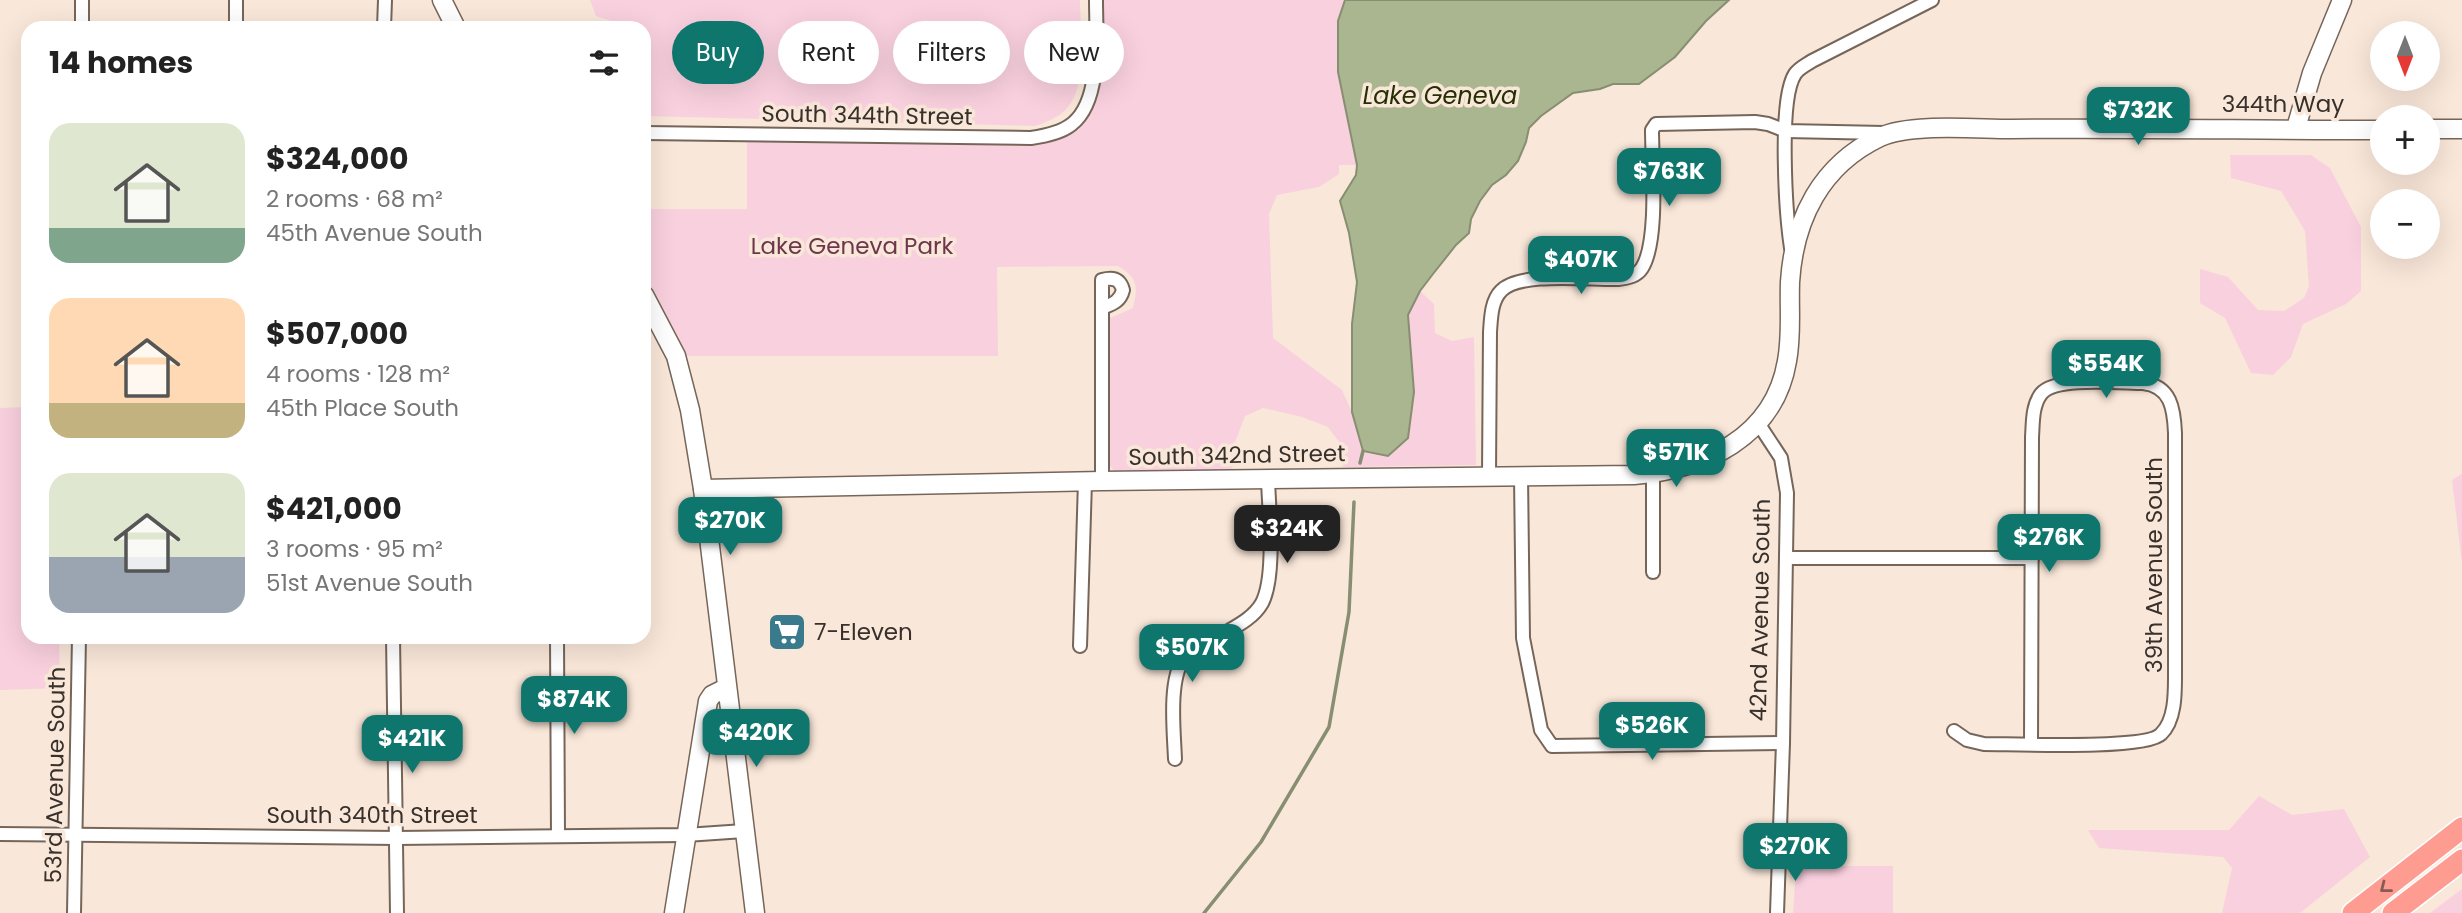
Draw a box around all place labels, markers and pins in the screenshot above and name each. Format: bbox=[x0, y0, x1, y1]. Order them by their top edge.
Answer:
pin: $732K bbox=[2089, 88, 2187, 147]
pin: $763K bbox=[1620, 148, 1718, 208]
pin: $407K bbox=[1532, 236, 1630, 296]
pin: $554K bbox=[2057, 340, 2155, 400]
pin: $571K bbox=[1627, 430, 1725, 489]
pin: $270K bbox=[681, 498, 779, 557]
pin: $324K bbox=[1238, 505, 1336, 565]
pin: $276K bbox=[2000, 514, 2098, 574]
supermarket icon: 7-Eleven bbox=[766, 611, 808, 653]
place label: 7-Eleven bbox=[814, 616, 913, 648]
pin: $507K bbox=[1143, 624, 1241, 684]
pin: $874K bbox=[525, 676, 623, 736]
pin: $526K bbox=[1603, 702, 1701, 762]
pin: $420K bbox=[707, 710, 805, 769]
pin: $421K bbox=[363, 716, 461, 775]
pin: $270K bbox=[1746, 824, 1844, 883]

